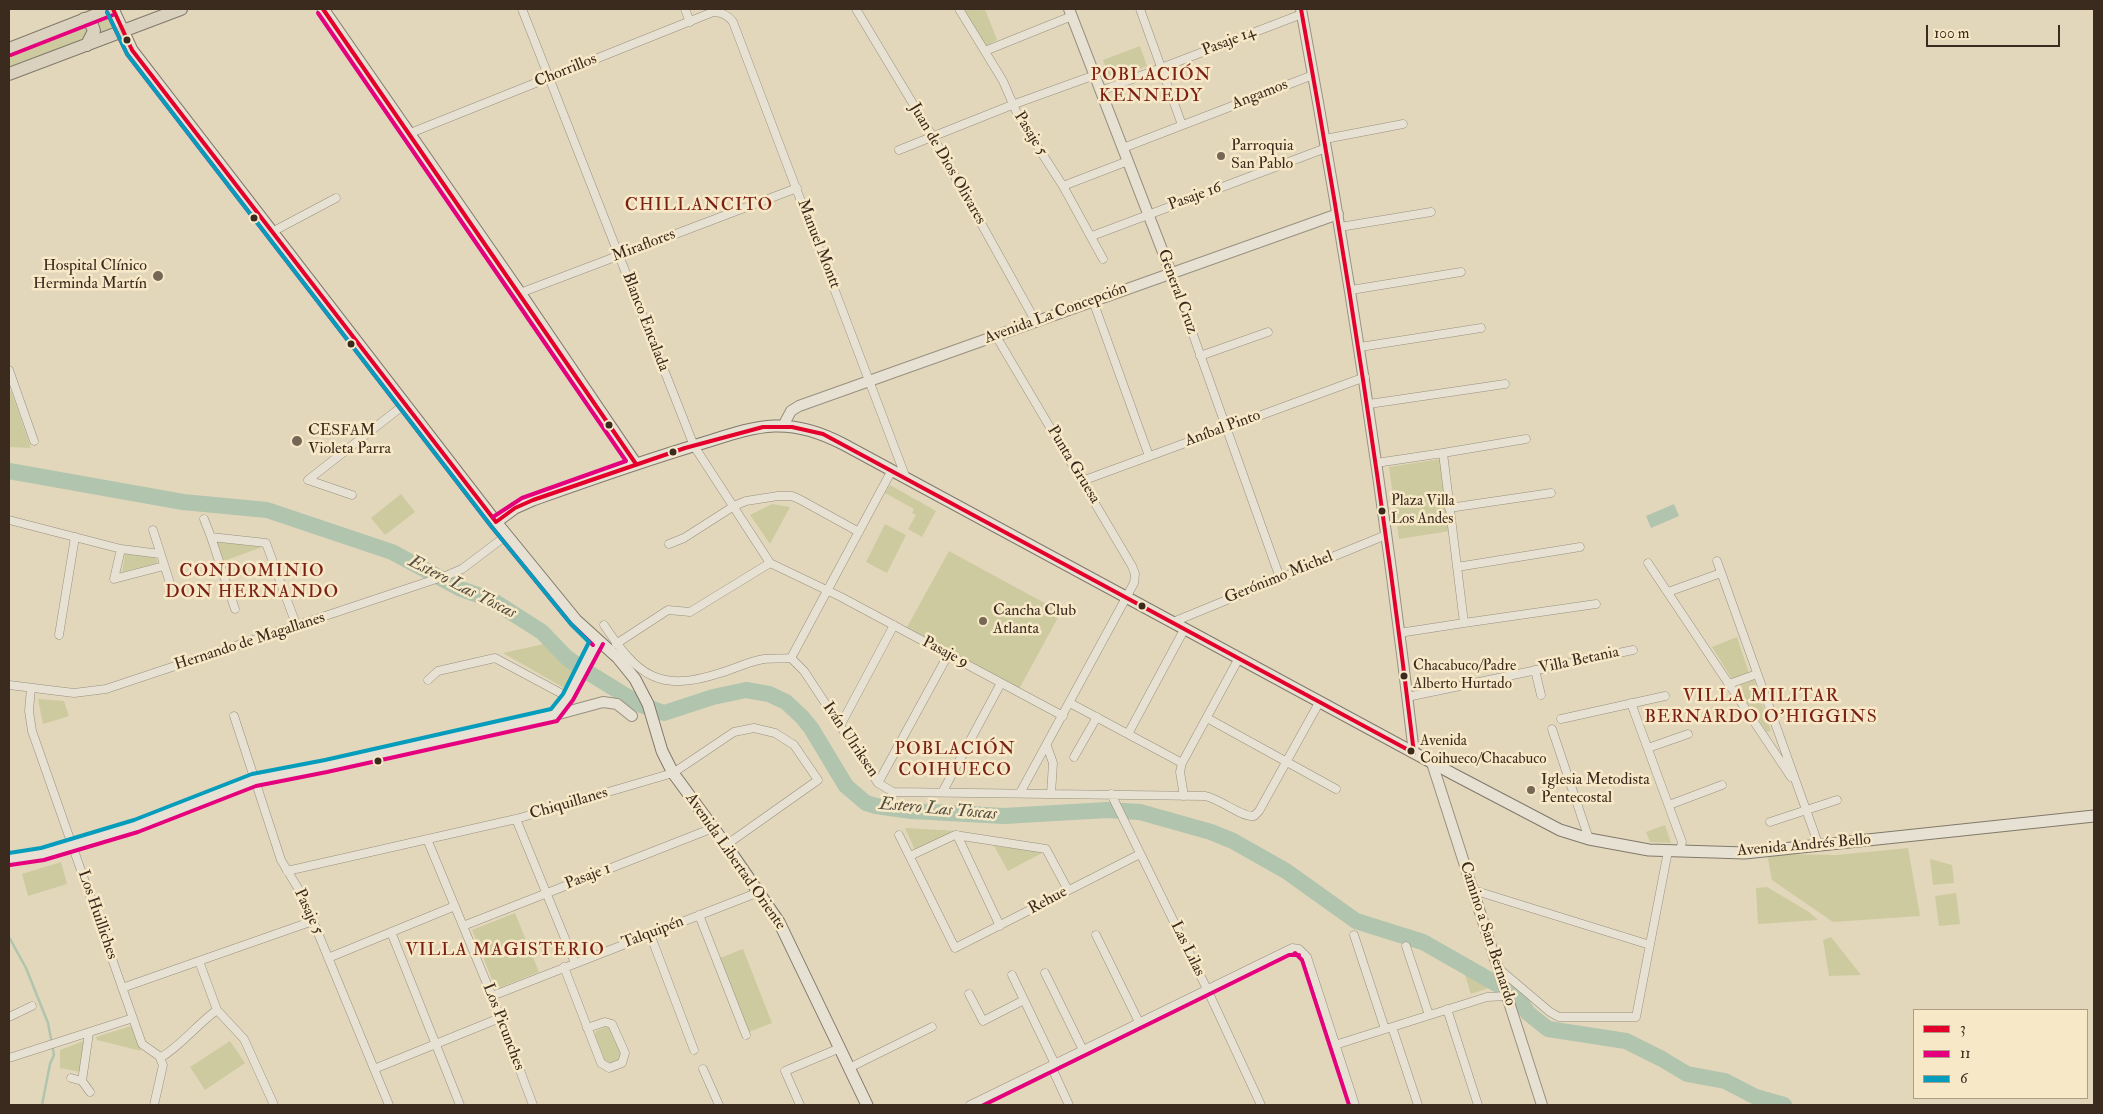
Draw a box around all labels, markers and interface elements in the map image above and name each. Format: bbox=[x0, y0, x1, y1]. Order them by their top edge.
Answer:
scale bar bbox=[1928, 15, 2062, 47]
street label: Pasaje 14 bbox=[1200, 23, 1258, 61]
text: 100 m bbox=[1934, 24, 1969, 43]
unlabelled marker bbox=[122, 35, 132, 45]
street label: Chorrillos bbox=[532, 50, 600, 92]
district label: POBLACIÓN KENNEDY bbox=[1089, 65, 1213, 108]
street label: Angamos bbox=[1229, 76, 1291, 114]
street label: Juan de Dios Olivares bbox=[904, 100, 990, 228]
street label: Pasaje 5 bbox=[1009, 108, 1051, 160]
place label: Parroquia San Pablo bbox=[1231, 137, 1294, 175]
marker: Parroquia San Pablo bbox=[1215, 150, 1227, 162]
street label: Pasaje 16 bbox=[1166, 179, 1224, 215]
district label: CHILLANCITO bbox=[623, 195, 775, 217]
street label: Manuel Montt bbox=[792, 197, 844, 291]
unlabelled marker bbox=[249, 213, 259, 223]
street label: Miraflores bbox=[610, 225, 678, 267]
street label: General Cruz bbox=[1153, 247, 1201, 337]
place label: Hospital Clínico Herminda Martín bbox=[33, 257, 147, 295]
marker: Hospital Clínico Herminda Martín bbox=[151, 269, 165, 283]
street label: Blanco Encalada bbox=[617, 270, 673, 374]
street label: Avenida La Concepción bbox=[982, 279, 1130, 349]
unlabelled marker bbox=[346, 339, 356, 349]
street label: Aníbal Pinto bbox=[1183, 406, 1263, 452]
unlabelled marker bbox=[604, 420, 614, 430]
place label: CESFAM Violeta Parra bbox=[308, 422, 391, 460]
street label: Punta Gruesa bbox=[1042, 423, 1104, 507]
marker: CESFAM Violeta Parra bbox=[290, 434, 304, 448]
unlabelled marker bbox=[668, 447, 678, 457]
place label: Plaza Villa Los Andes bbox=[1391, 493, 1455, 528]
marker: Plaza Villa Los Andes bbox=[1377, 506, 1387, 516]
street label: Gerónimo Michel bbox=[1222, 548, 1336, 608]
water label: Estero Las Toscas bbox=[404, 552, 520, 624]
district label: CONDOMINIO DON HERNANDO bbox=[163, 561, 341, 604]
unlabelled marker bbox=[1137, 601, 1147, 611]
place label: Cancha Club Atlanta bbox=[993, 602, 1076, 640]
street label: Hernando de Magallanes bbox=[172, 609, 328, 675]
marker: Cancha Club Atlanta bbox=[977, 615, 989, 627]
street label: Pasaje 9 bbox=[919, 633, 971, 673]
street label: Villa Betania bbox=[1537, 643, 1621, 679]
place label: Chacabuco/Padre Alberto Hurtado bbox=[1413, 658, 1516, 693]
marker: Chacabuco/Padre Alberto Hurtado bbox=[1399, 671, 1409, 681]
district label: VILLA MILITAR BERNARDO O'HIGGINS bbox=[1642, 686, 1880, 729]
street label: Iván Ulriksen bbox=[818, 699, 882, 781]
place label: Avenida Coihueco/Chacabuco bbox=[1420, 733, 1547, 768]
district label: POBLACIÓN COIHUECO bbox=[893, 739, 1017, 782]
marker: Avenida Coihueco/Chacabuco bbox=[1406, 746, 1416, 756]
unlabelled marker bbox=[373, 756, 383, 766]
place label: Iglesia Metodista Pentecostal bbox=[1541, 771, 1650, 809]
street label: Chiquillanes bbox=[528, 784, 610, 824]
marker: Iglesia Metodista Pentecostal bbox=[1525, 784, 1537, 796]
street label: Avenida Libertad Oriente bbox=[680, 790, 790, 934]
water label: Estero Las Toscas bbox=[878, 794, 998, 826]
street label: Avenida Andrés Bello bbox=[1736, 831, 1872, 861]
street label: Camino a San Bernardo bbox=[1455, 859, 1519, 1009]
street label: Pasaje 1 bbox=[563, 860, 613, 894]
street label: Los Huilliches bbox=[73, 868, 121, 962]
street label: Rehue bbox=[1025, 883, 1071, 919]
street label: Pasaje 5 bbox=[289, 886, 327, 938]
street label: Talquipén bbox=[619, 912, 687, 954]
street label: Las Lilas bbox=[1165, 918, 1209, 980]
district label: VILLA MAGISTERIO bbox=[403, 940, 607, 962]
street label: Los Picunches bbox=[478, 981, 528, 1073]
legend bbox=[1913, 1009, 2088, 1099]
text: 3 bbox=[1960, 1019, 1966, 1038]
text: 11 bbox=[1960, 1044, 1971, 1063]
text: 6 bbox=[1960, 1069, 1968, 1088]

